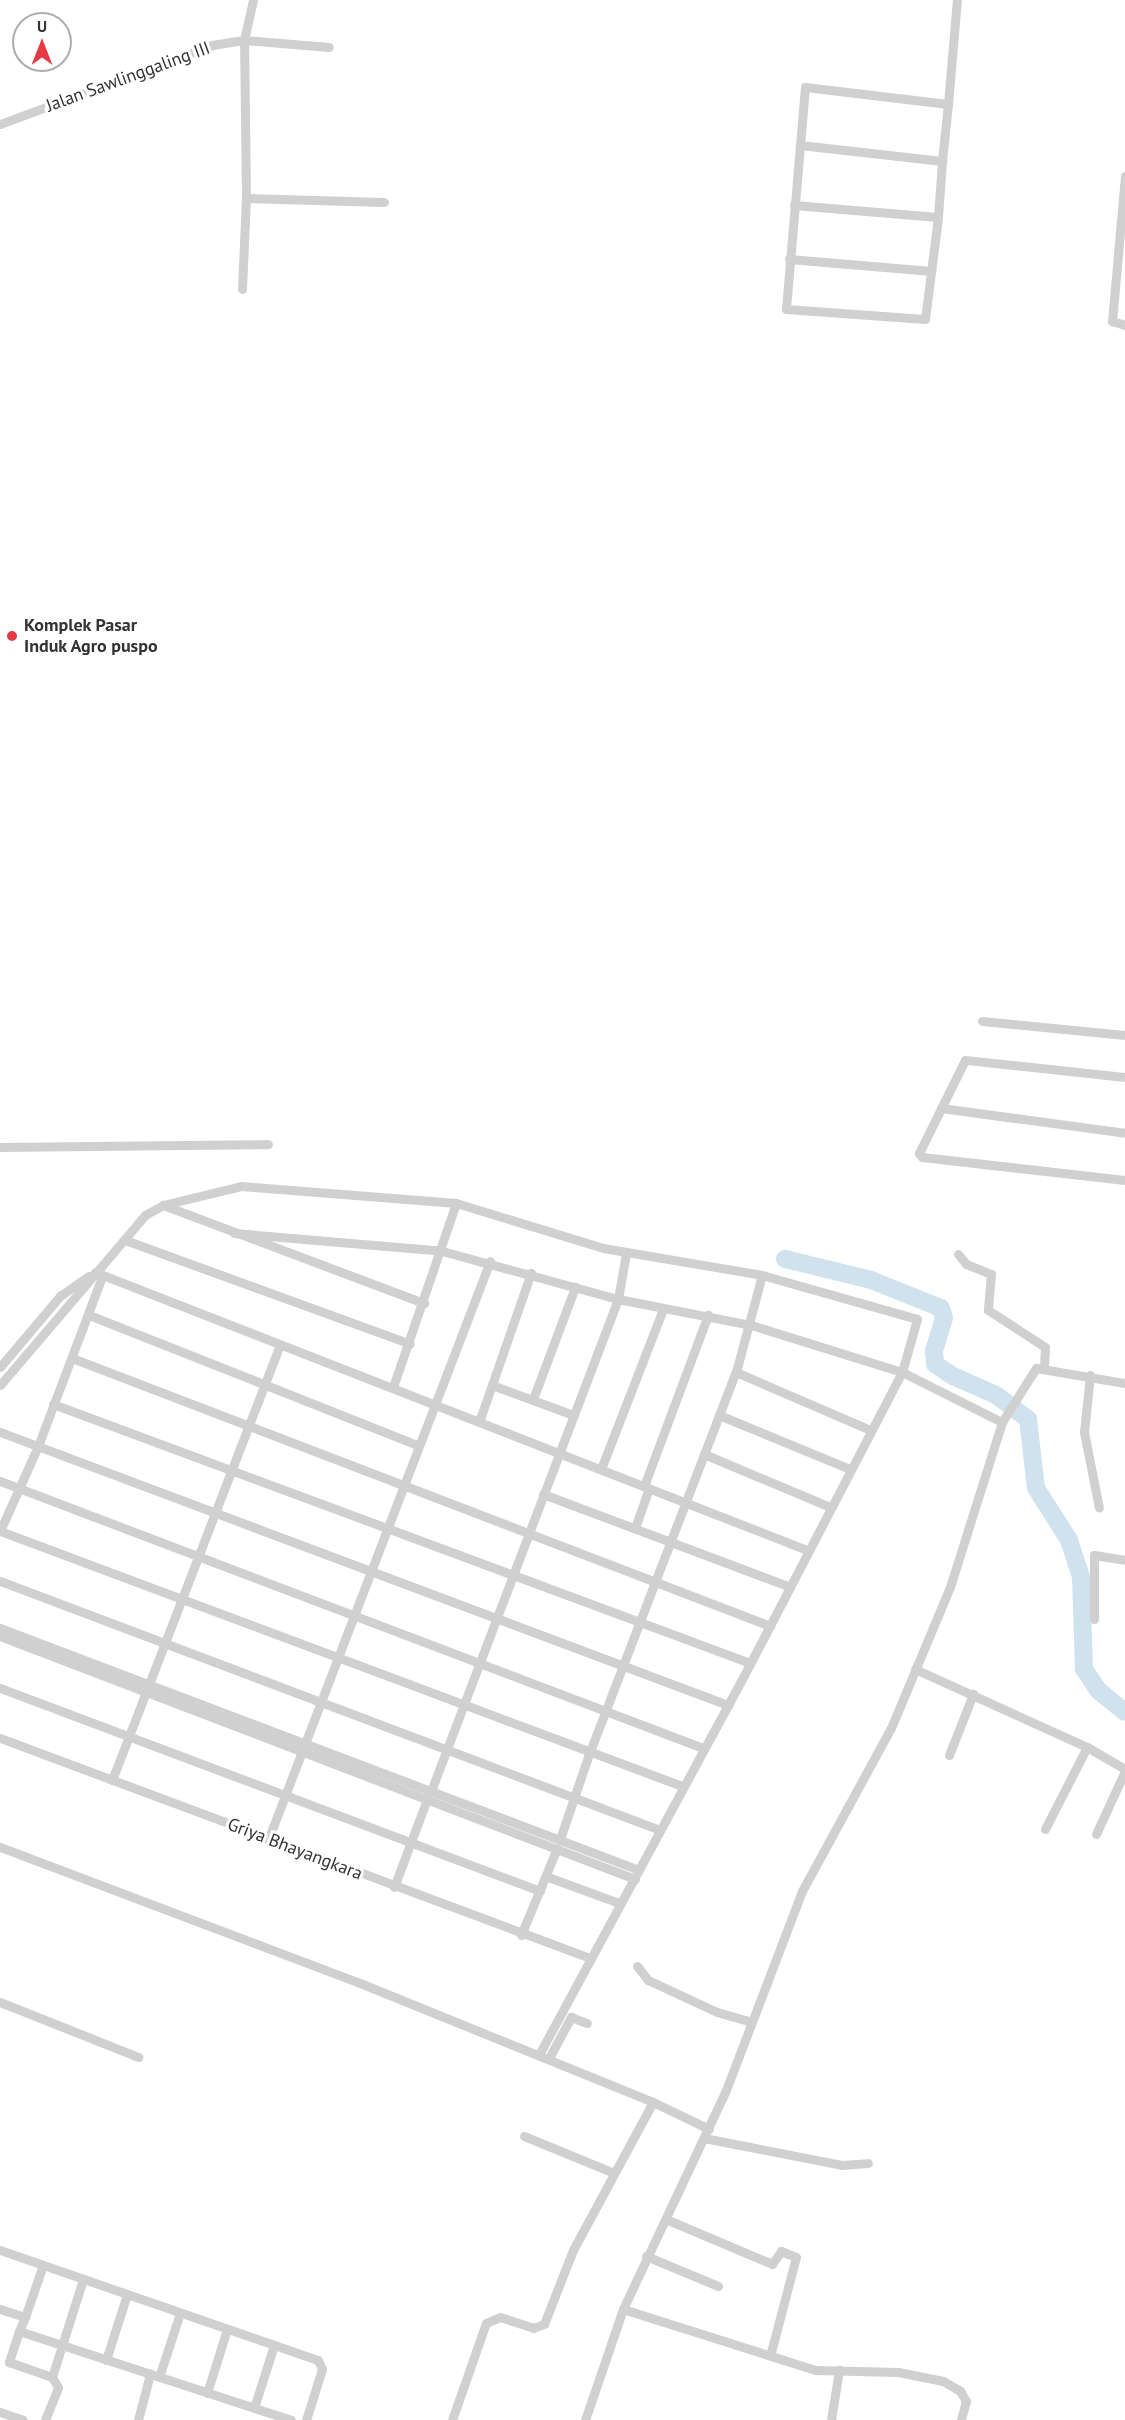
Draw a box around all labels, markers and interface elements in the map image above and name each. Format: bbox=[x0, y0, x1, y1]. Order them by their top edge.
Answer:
north arrow bbox=[12, 12, 72, 72]
text: U bbox=[37, 16, 47, 36]
street label: Jalan Sawlinggaling III bbox=[43, 37, 213, 117]
place label: Komplek Pasar Induk Agro puspo bbox=[24, 615, 159, 658]
marker: Komplek Pasar Induk Agro puspo bbox=[5, 629, 19, 643]
street label: Griya Bhayangkara bbox=[224, 1813, 366, 1885]

